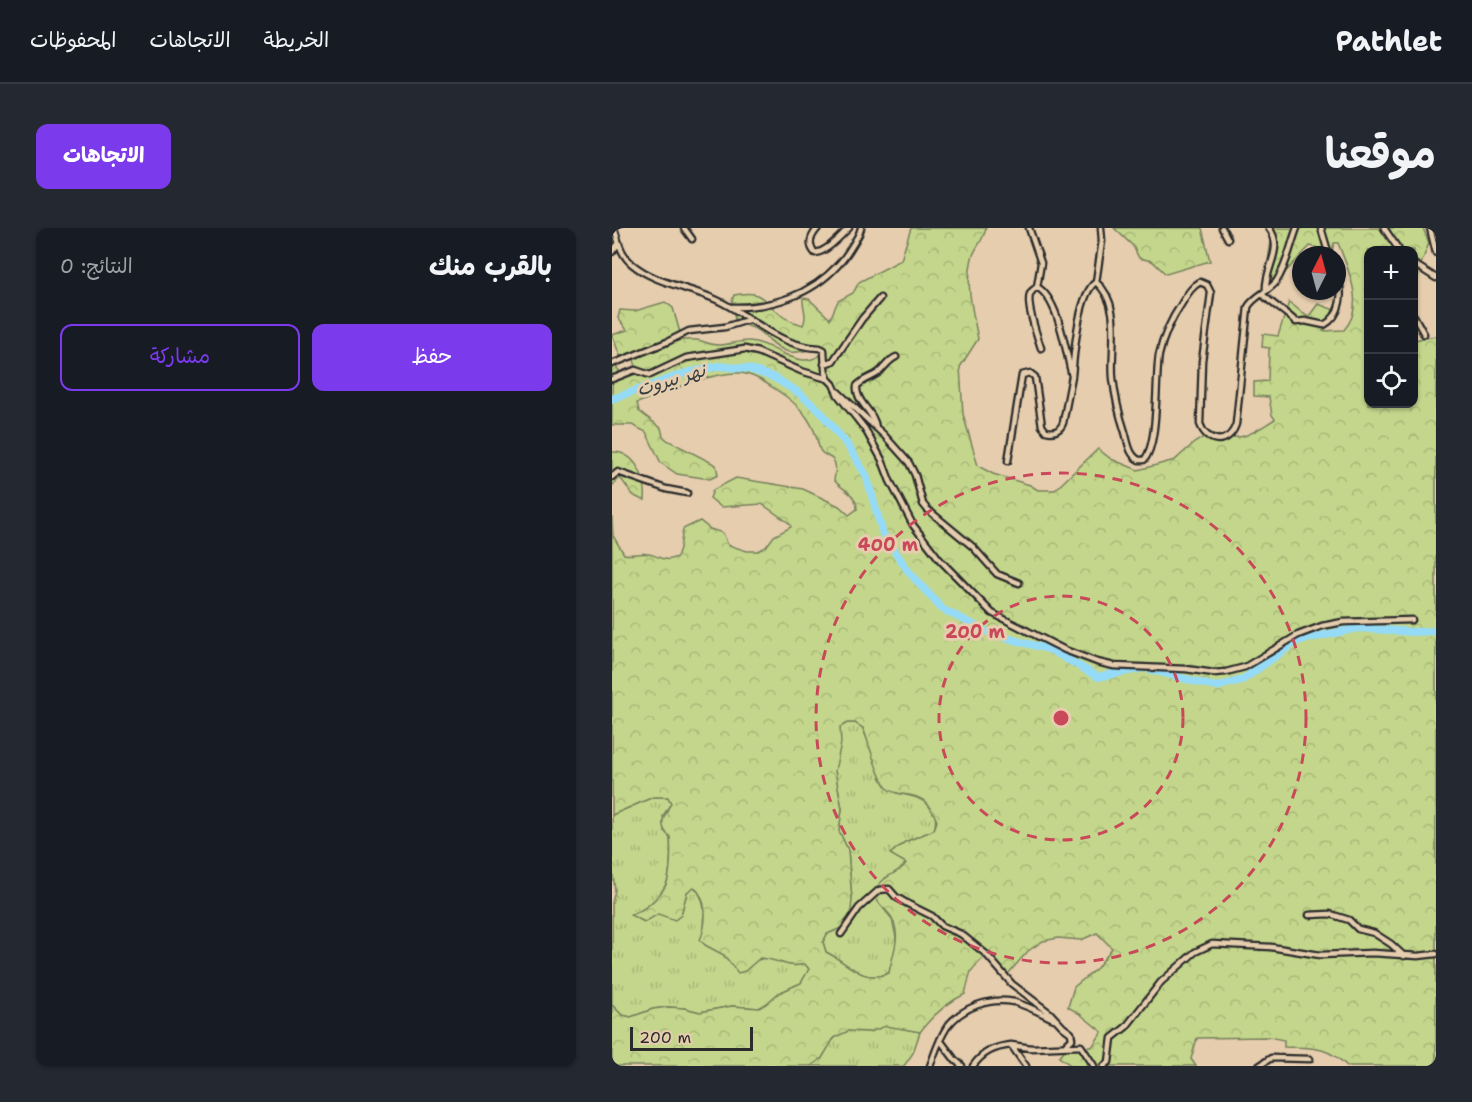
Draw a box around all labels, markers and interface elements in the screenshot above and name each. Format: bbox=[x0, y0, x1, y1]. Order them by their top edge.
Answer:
text: Pathlet bbox=[1335, 22, 1442, 60]
text: المحفوظات bbox=[30, 26, 116, 54]
text: الاتجاهات bbox=[149, 26, 231, 54]
text: الخريطة bbox=[264, 26, 329, 54]
button: الاتجاهات bbox=[36, 124, 171, 189]
text: موقعنا bbox=[1325, 125, 1436, 181]
north arrow bbox=[1292, 246, 1346, 300]
map controls bbox=[1364, 246, 1418, 408]
button: + bbox=[1364, 246, 1418, 300]
text: بالقرب منك bbox=[429, 248, 552, 283]
text: النتائج: 0 bbox=[60, 253, 133, 279]
button: − bbox=[1364, 300, 1418, 354]
button: مشاركة bbox=[60, 324, 300, 391]
button: حفظ bbox=[312, 324, 552, 391]
button: locate bbox=[1364, 354, 1418, 408]
water label: نهر بيروت bbox=[634, 357, 711, 402]
text: 400 m bbox=[858, 533, 919, 557]
text: 200 m bbox=[945, 620, 1006, 644]
centre of rings bbox=[1051, 708, 1071, 728]
scale bar bbox=[630, 1024, 753, 1052]
text: 200 m bbox=[639, 1027, 691, 1048]

